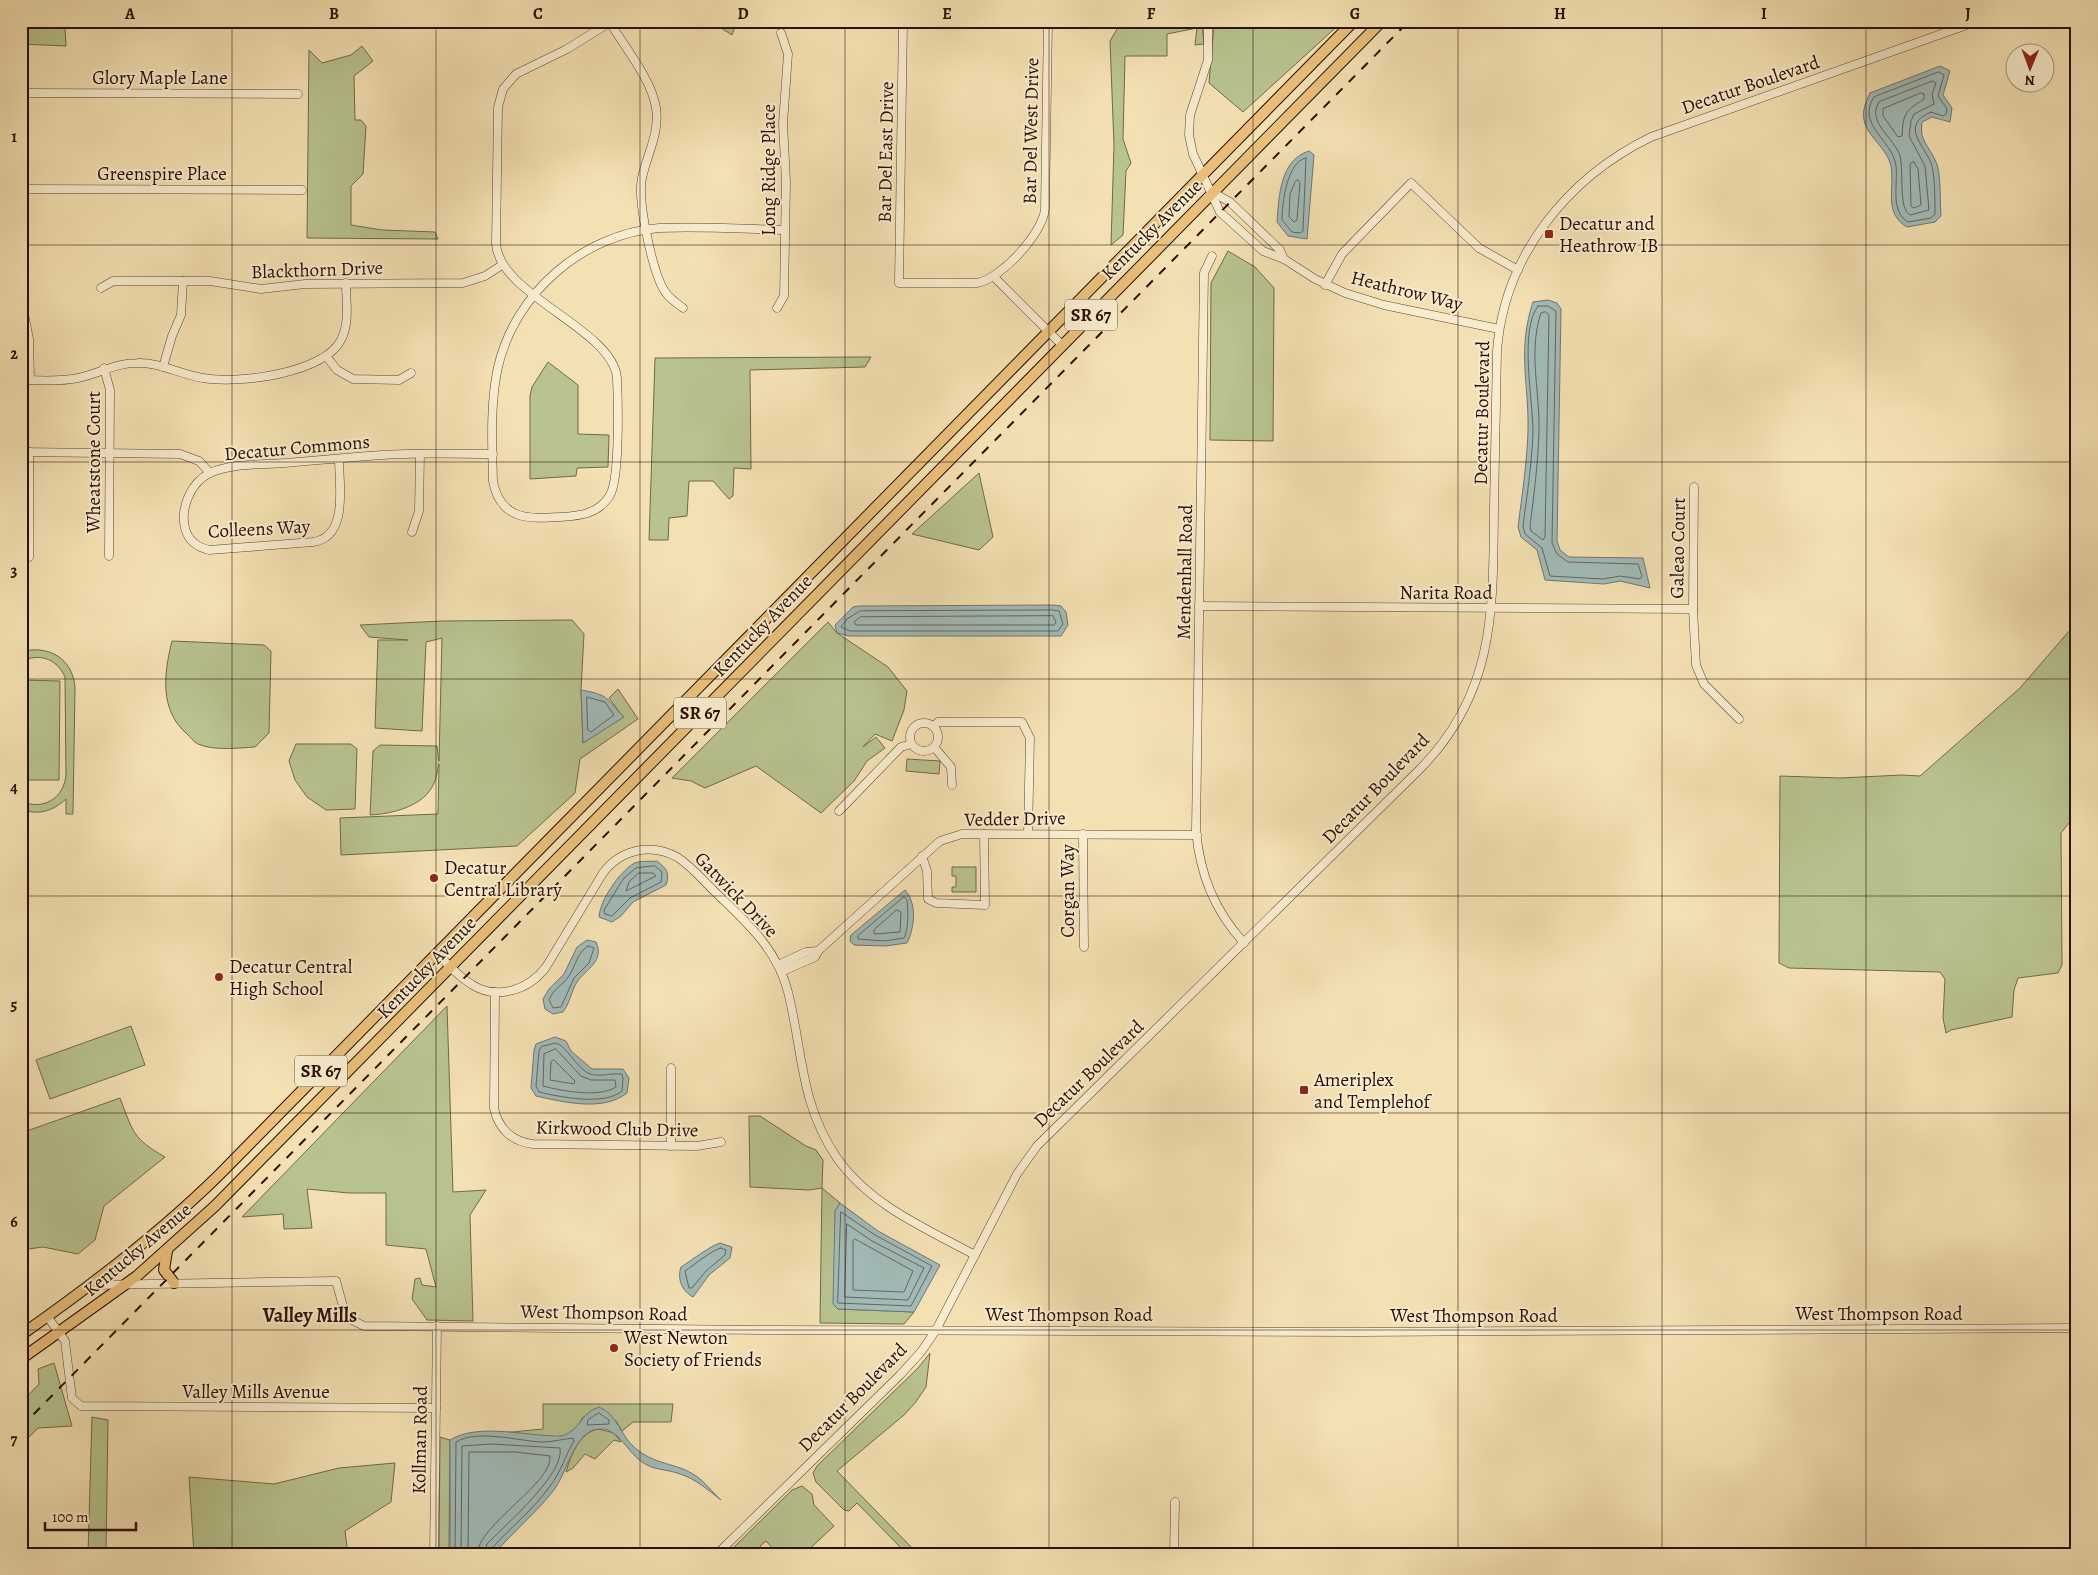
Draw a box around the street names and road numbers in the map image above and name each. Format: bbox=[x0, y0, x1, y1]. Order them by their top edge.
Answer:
street label: Decatur Boulevard bbox=[1678, 49, 1824, 121]
street label: Bar Del West Drive bbox=[1017, 57, 1045, 205]
street label: Glory Maple Lane bbox=[92, 65, 228, 91]
street label: Bar Del East Drive bbox=[872, 81, 900, 223]
street label: Long Ridge Place bbox=[756, 104, 782, 236]
street label: Greenspire Place bbox=[97, 161, 227, 187]
street label: Kentucky Avenue bbox=[1095, 173, 1208, 286]
street label: Blackthorn Drive bbox=[250, 255, 384, 285]
street label: Heathrow Way bbox=[1348, 265, 1466, 318]
road number: SR 67 bbox=[1065, 300, 1117, 330]
street label: Decatur Boulevard bbox=[1468, 340, 1496, 485]
street label: Wheatstone Court bbox=[81, 391, 107, 534]
street label: Decatur Commons bbox=[223, 429, 371, 467]
street label: Galeao Court bbox=[1664, 497, 1692, 599]
street label: Mendenhall Road bbox=[1171, 503, 1199, 640]
street label: Colleens Way bbox=[207, 513, 311, 545]
street label: Kentucky Avenue bbox=[707, 569, 818, 683]
street label: Narita Road bbox=[1399, 580, 1493, 606]
road number: SR 67 bbox=[674, 698, 726, 728]
street label: Decatur Boulevard bbox=[1316, 727, 1436, 850]
street label: Vedder Drive bbox=[963, 805, 1066, 833]
street label: Corgan Way bbox=[1055, 844, 1081, 938]
street label: Gatwick Drive bbox=[689, 846, 784, 943]
street label: Kentucky Avenue bbox=[371, 911, 482, 1025]
street label: Decatur Boulevard bbox=[1028, 1014, 1150, 1133]
road number: SR 67 bbox=[295, 1056, 347, 1086]
street label: Kirkwood Club Drive bbox=[535, 1115, 699, 1143]
street label: Kentucky Avenue bbox=[78, 1197, 197, 1303]
street label: West Thompson Road bbox=[519, 1299, 689, 1327]
street label: West Thompson Road bbox=[1794, 1301, 1963, 1327]
street label: West Thompson Road bbox=[984, 1302, 1153, 1328]
street label: West Thompson Road bbox=[1389, 1303, 1558, 1329]
street label: Decatur Boulevard bbox=[792, 1337, 914, 1458]
street label: Valley Mills Avenue bbox=[181, 1379, 330, 1405]
street label: Kollman Road bbox=[406, 1385, 434, 1494]

